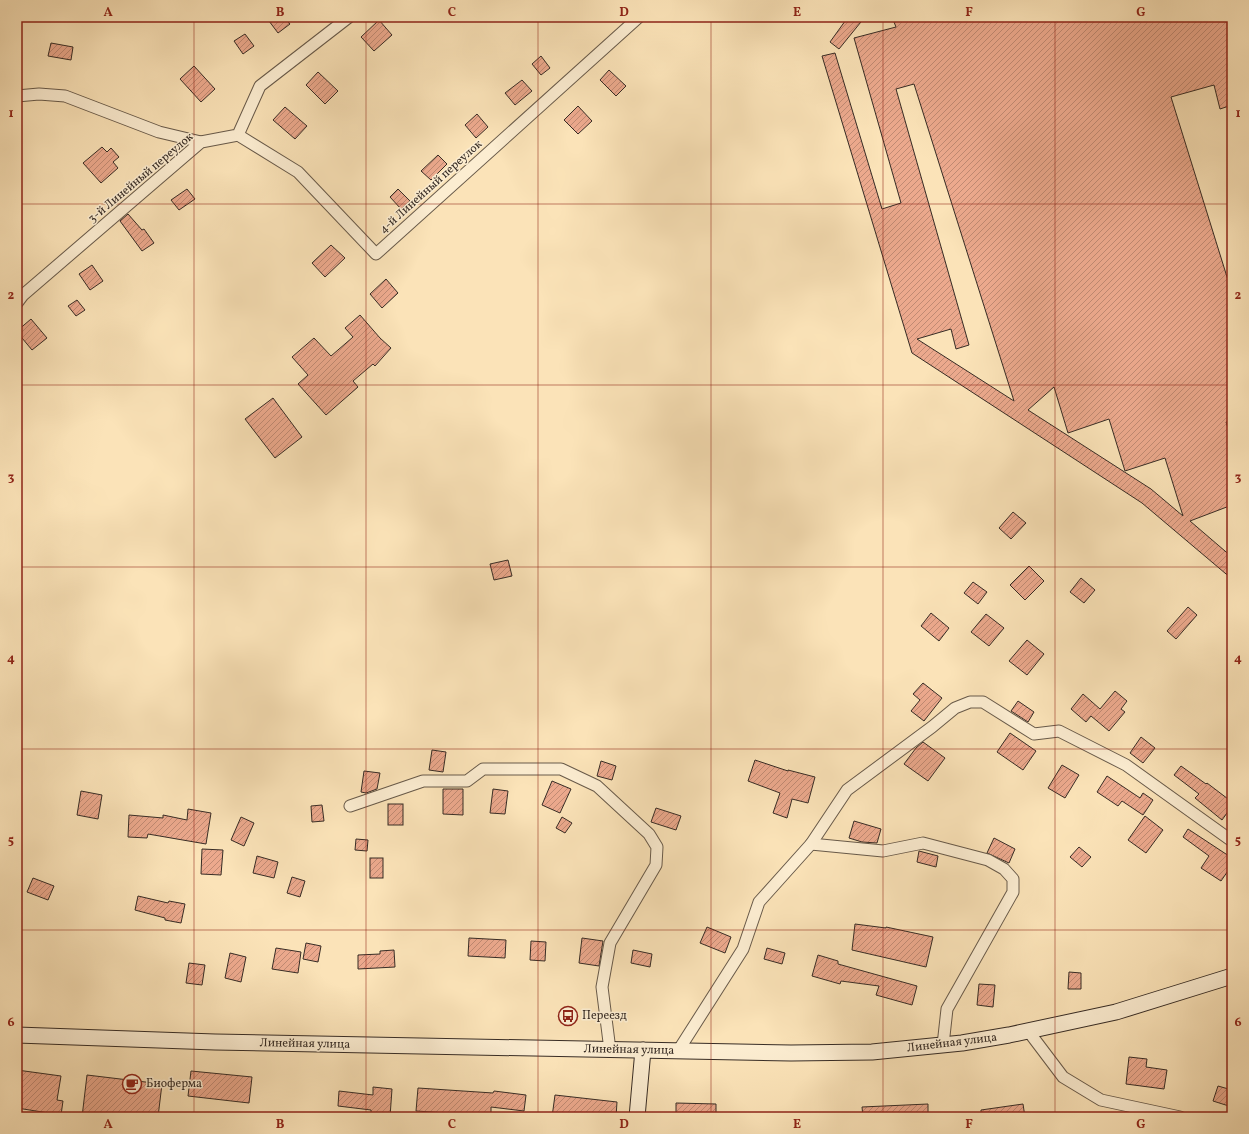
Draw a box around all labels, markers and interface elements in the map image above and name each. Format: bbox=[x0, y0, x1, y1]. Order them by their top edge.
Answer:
text: A bbox=[103, 4, 113, 22]
text: B bbox=[276, 4, 285, 22]
text: C bbox=[448, 4, 456, 22]
text: D bbox=[619, 4, 629, 22]
text: E bbox=[793, 4, 801, 22]
text: F bbox=[965, 4, 973, 22]
text: G bbox=[1136, 4, 1146, 22]
text: 1 bbox=[8, 105, 14, 123]
text: 1 bbox=[1235, 105, 1241, 123]
street label: 3-й Линейный переулок bbox=[85, 129, 197, 227]
street label: 4-й Линейный переулок bbox=[376, 136, 486, 238]
text: 2 bbox=[8, 287, 15, 305]
text: 2 bbox=[1235, 287, 1242, 305]
text: 3 bbox=[8, 469, 15, 487]
text: 3 bbox=[1235, 469, 1242, 487]
text: 4 bbox=[7, 650, 15, 668]
text: 4 bbox=[1234, 650, 1242, 668]
text: 5 bbox=[8, 832, 14, 850]
text: 5 bbox=[1235, 832, 1241, 850]
bus stop icon: Переезд bbox=[557, 1005, 579, 1027]
place label: Переезд bbox=[582, 1008, 627, 1024]
text: 6 bbox=[7, 1014, 15, 1032]
text: 6 bbox=[1234, 1014, 1242, 1032]
street label: Линейная улица bbox=[906, 1030, 998, 1056]
street label: Линейная улица bbox=[260, 1035, 351, 1053]
street label: Линейная улица bbox=[584, 1041, 675, 1059]
cafe icon: Биоферма bbox=[121, 1073, 143, 1095]
place label: Биоферма bbox=[146, 1076, 202, 1092]
text: A bbox=[103, 1116, 113, 1134]
text: B bbox=[276, 1116, 285, 1134]
text: C bbox=[448, 1116, 456, 1134]
text: D bbox=[619, 1116, 629, 1134]
text: E bbox=[793, 1116, 801, 1134]
text: F bbox=[965, 1116, 973, 1134]
text: G bbox=[1136, 1116, 1146, 1134]

